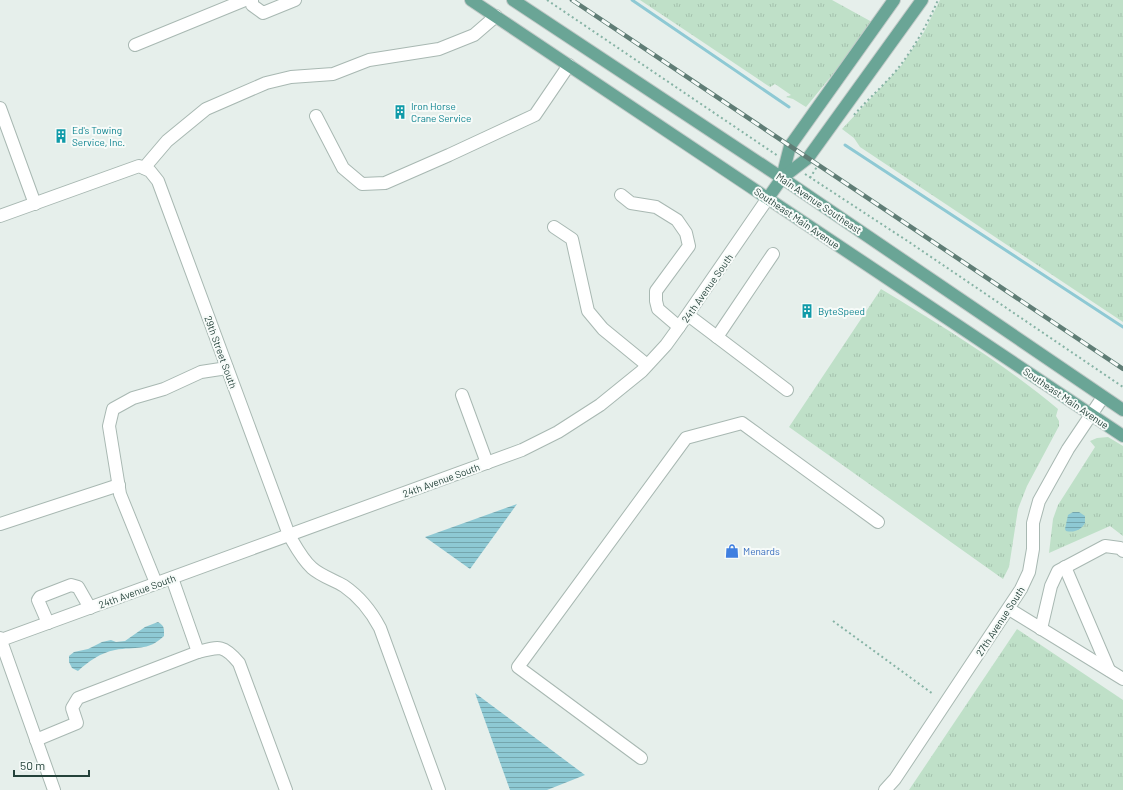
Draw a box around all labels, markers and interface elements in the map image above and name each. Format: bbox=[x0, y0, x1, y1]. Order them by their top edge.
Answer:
place label: Iron Horse Crane Service bbox=[411, 100, 471, 124]
building icon: Iron Horse Crane Service bbox=[392, 104, 408, 120]
place label: Ed's Towing Service, Inc. bbox=[72, 124, 125, 148]
building icon: Ed's Towing Service, Inc. bbox=[53, 128, 69, 144]
street label: Main Avenue Southeast bbox=[774, 170, 864, 236]
street label: Southeast Main Avenue bbox=[752, 185, 842, 251]
street label: 24th Avenue South bbox=[679, 251, 735, 325]
building icon: ByteSpeed bbox=[799, 303, 815, 319]
place label: ByteSpeed bbox=[818, 305, 865, 317]
street label: 29th Street South bbox=[202, 314, 240, 390]
street label: Southeast Main Avenue bbox=[1021, 365, 1111, 431]
street label: 24th Avenue South bbox=[401, 460, 481, 500]
shop icon: Menards bbox=[724, 543, 740, 559]
place label: Menards bbox=[743, 545, 780, 557]
street label: 24th Avenue South bbox=[97, 571, 177, 611]
street label: 27th Avenue South bbox=[973, 584, 1027, 658]
scale bar bbox=[14, 752, 89, 778]
text: 50 m bbox=[20, 758, 45, 772]

